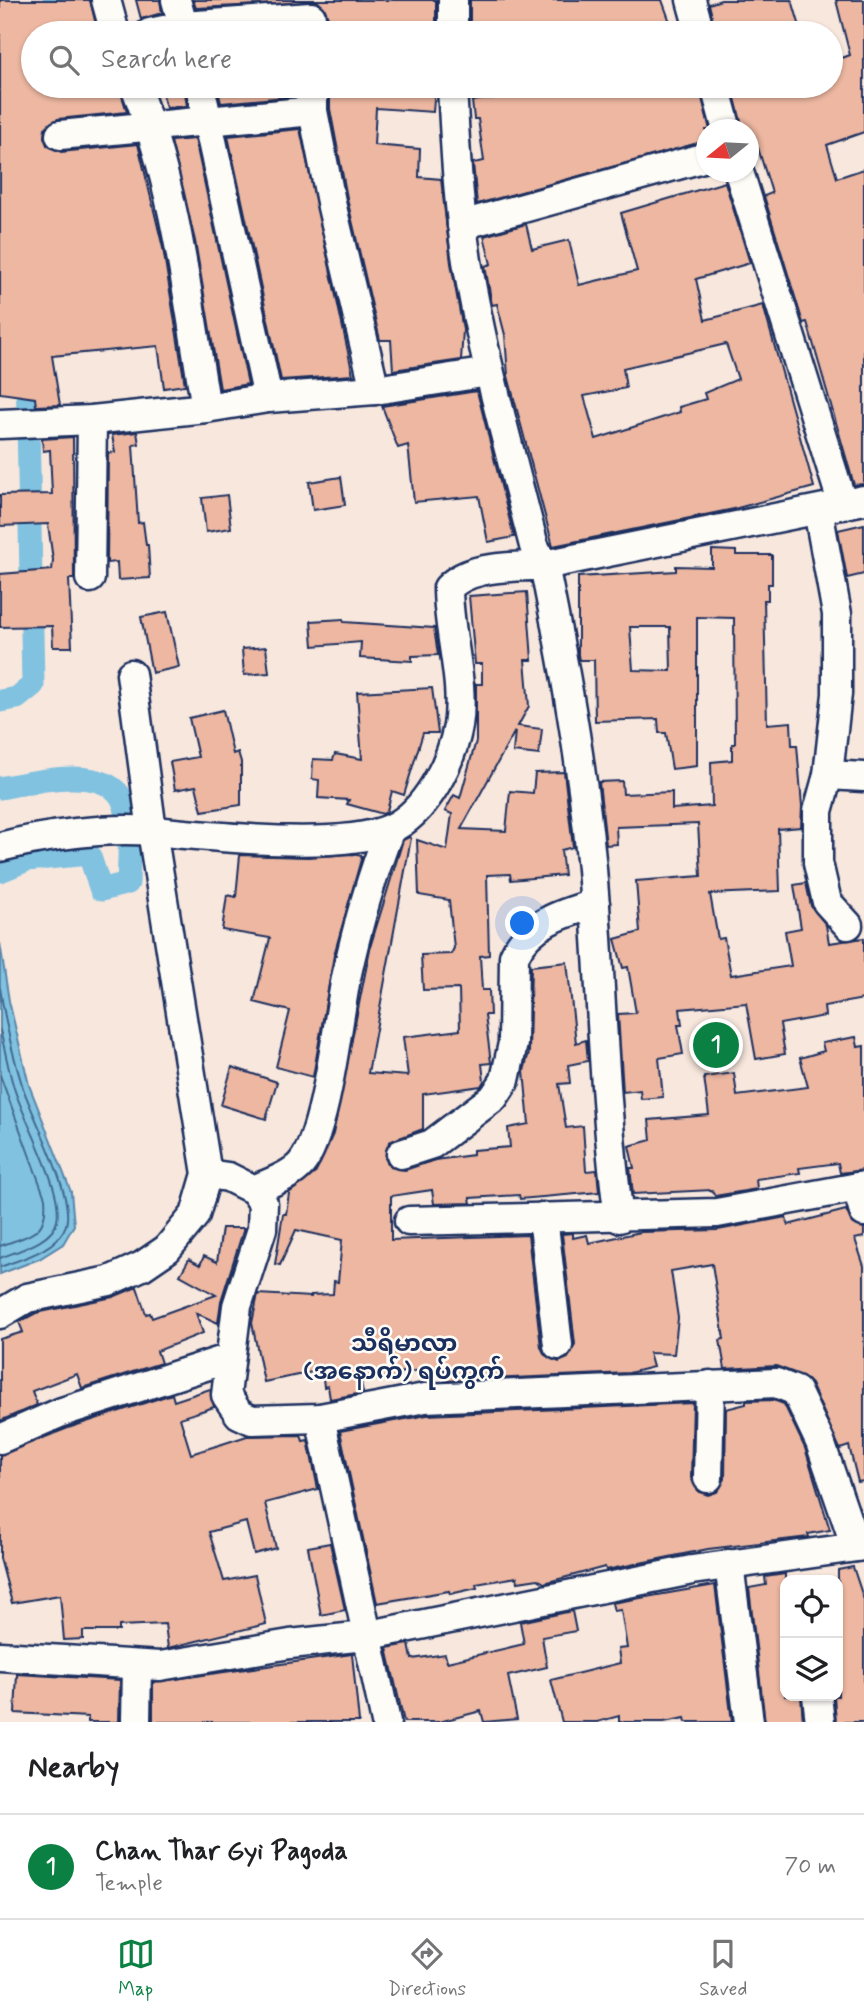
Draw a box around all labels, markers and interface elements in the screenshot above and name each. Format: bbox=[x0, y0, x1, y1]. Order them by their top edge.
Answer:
search box bbox=[21, 21, 843, 98]
icon: search bbox=[45, 41, 83, 79]
text: Search here bbox=[101, 43, 232, 77]
north arrow bbox=[696, 119, 759, 182]
your location bbox=[505, 906, 539, 940]
pin: 1 bbox=[693, 1019, 739, 1071]
district label: သီရိမာလာ (အနောက်) ရပ်ကွက် bbox=[303, 1327, 505, 1390]
map controls bbox=[780, 1575, 843, 1701]
button: locate bbox=[780, 1575, 843, 1638]
button: layers bbox=[780, 1638, 843, 1701]
text: Nearby bbox=[28, 1748, 119, 1787]
text: Chan Thar Gyi Pagoda bbox=[95, 1835, 348, 1869]
text: 1 bbox=[46, 1852, 56, 1882]
text: 70 m bbox=[784, 1852, 836, 1882]
text: Temple bbox=[95, 1869, 163, 1899]
tab: Map bbox=[117, 1935, 155, 2002]
tab: Directions bbox=[388, 1935, 466, 2002]
tab: Saved bbox=[699, 1935, 747, 2002]

